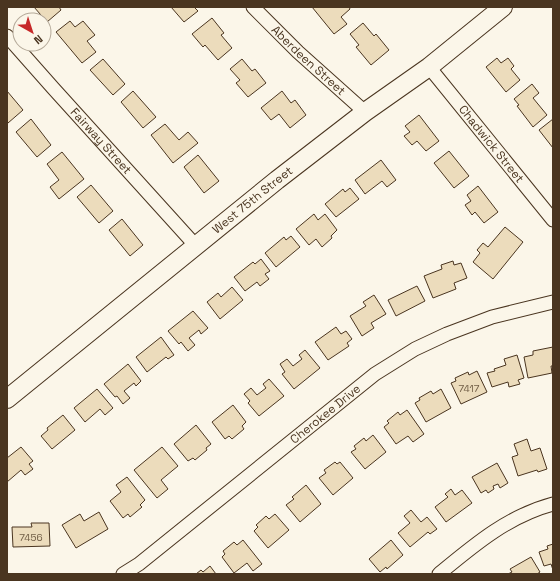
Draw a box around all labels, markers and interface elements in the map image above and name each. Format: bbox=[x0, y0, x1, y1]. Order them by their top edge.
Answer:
north arrow bbox=[12, 12, 52, 52]
street label: Aberdeen Street bbox=[268, 22, 349, 99]
text: N bbox=[31, 32, 46, 48]
street label: Chadwick Street bbox=[455, 102, 528, 186]
street label: Fairway Street bbox=[67, 104, 135, 178]
street label: West 75th Street bbox=[209, 163, 296, 237]
street label: Cherokee Drive bbox=[287, 381, 364, 447]
house number: 7417 bbox=[459, 382, 480, 395]
house number: 7456 bbox=[19, 531, 43, 544]

